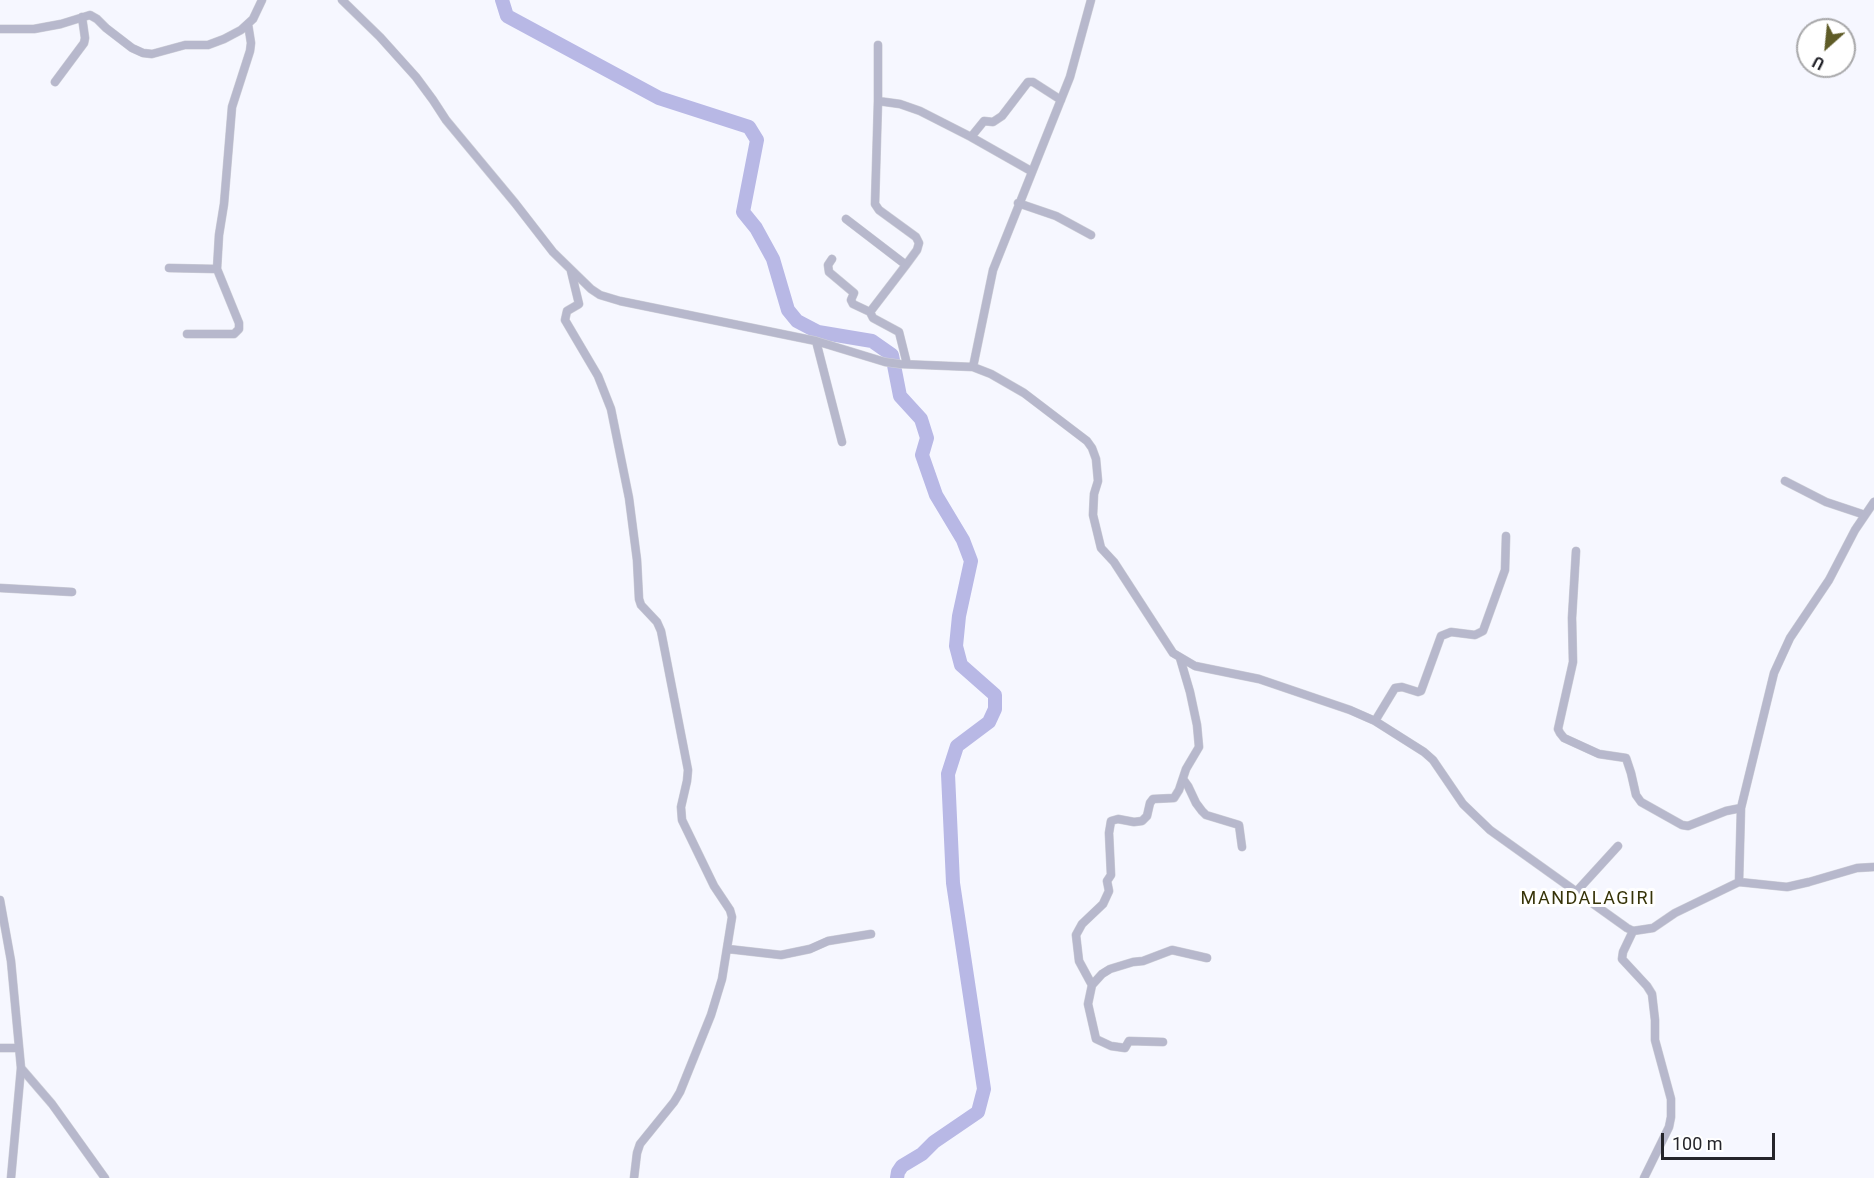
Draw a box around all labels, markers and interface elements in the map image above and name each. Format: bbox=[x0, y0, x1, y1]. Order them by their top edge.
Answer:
north arrow bbox=[1796, 18, 1856, 78]
text: U bbox=[1810, 52, 1828, 74]
district label: MANDALAGIRI bbox=[1521, 888, 1655, 910]
scale bar bbox=[1664, 1121, 1778, 1159]
text: 100 m bbox=[1672, 1133, 1723, 1154]

